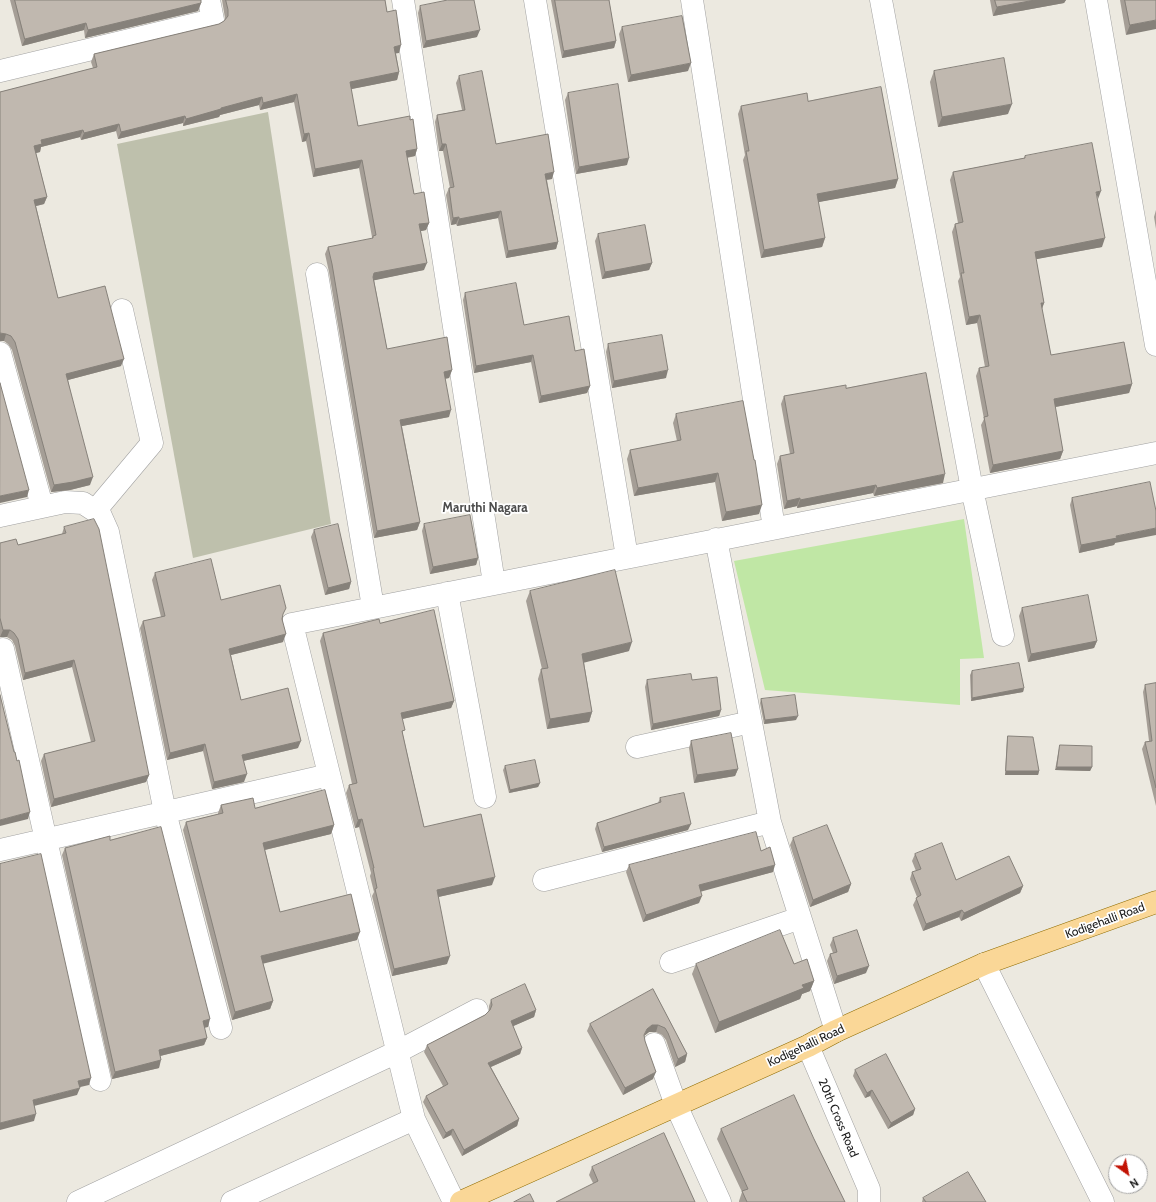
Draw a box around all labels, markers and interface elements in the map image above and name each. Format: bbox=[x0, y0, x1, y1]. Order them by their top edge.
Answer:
district label: Maruthi Nagara bbox=[442, 500, 528, 516]
street label: Kodigehalli Road bbox=[1063, 900, 1147, 942]
street label: Kodigehalli Road bbox=[765, 1022, 847, 1070]
street label: 20th Cross Road bbox=[815, 1076, 861, 1160]
north arrow bbox=[1108, 1154, 1148, 1194]
text: N bbox=[1127, 1175, 1141, 1191]

